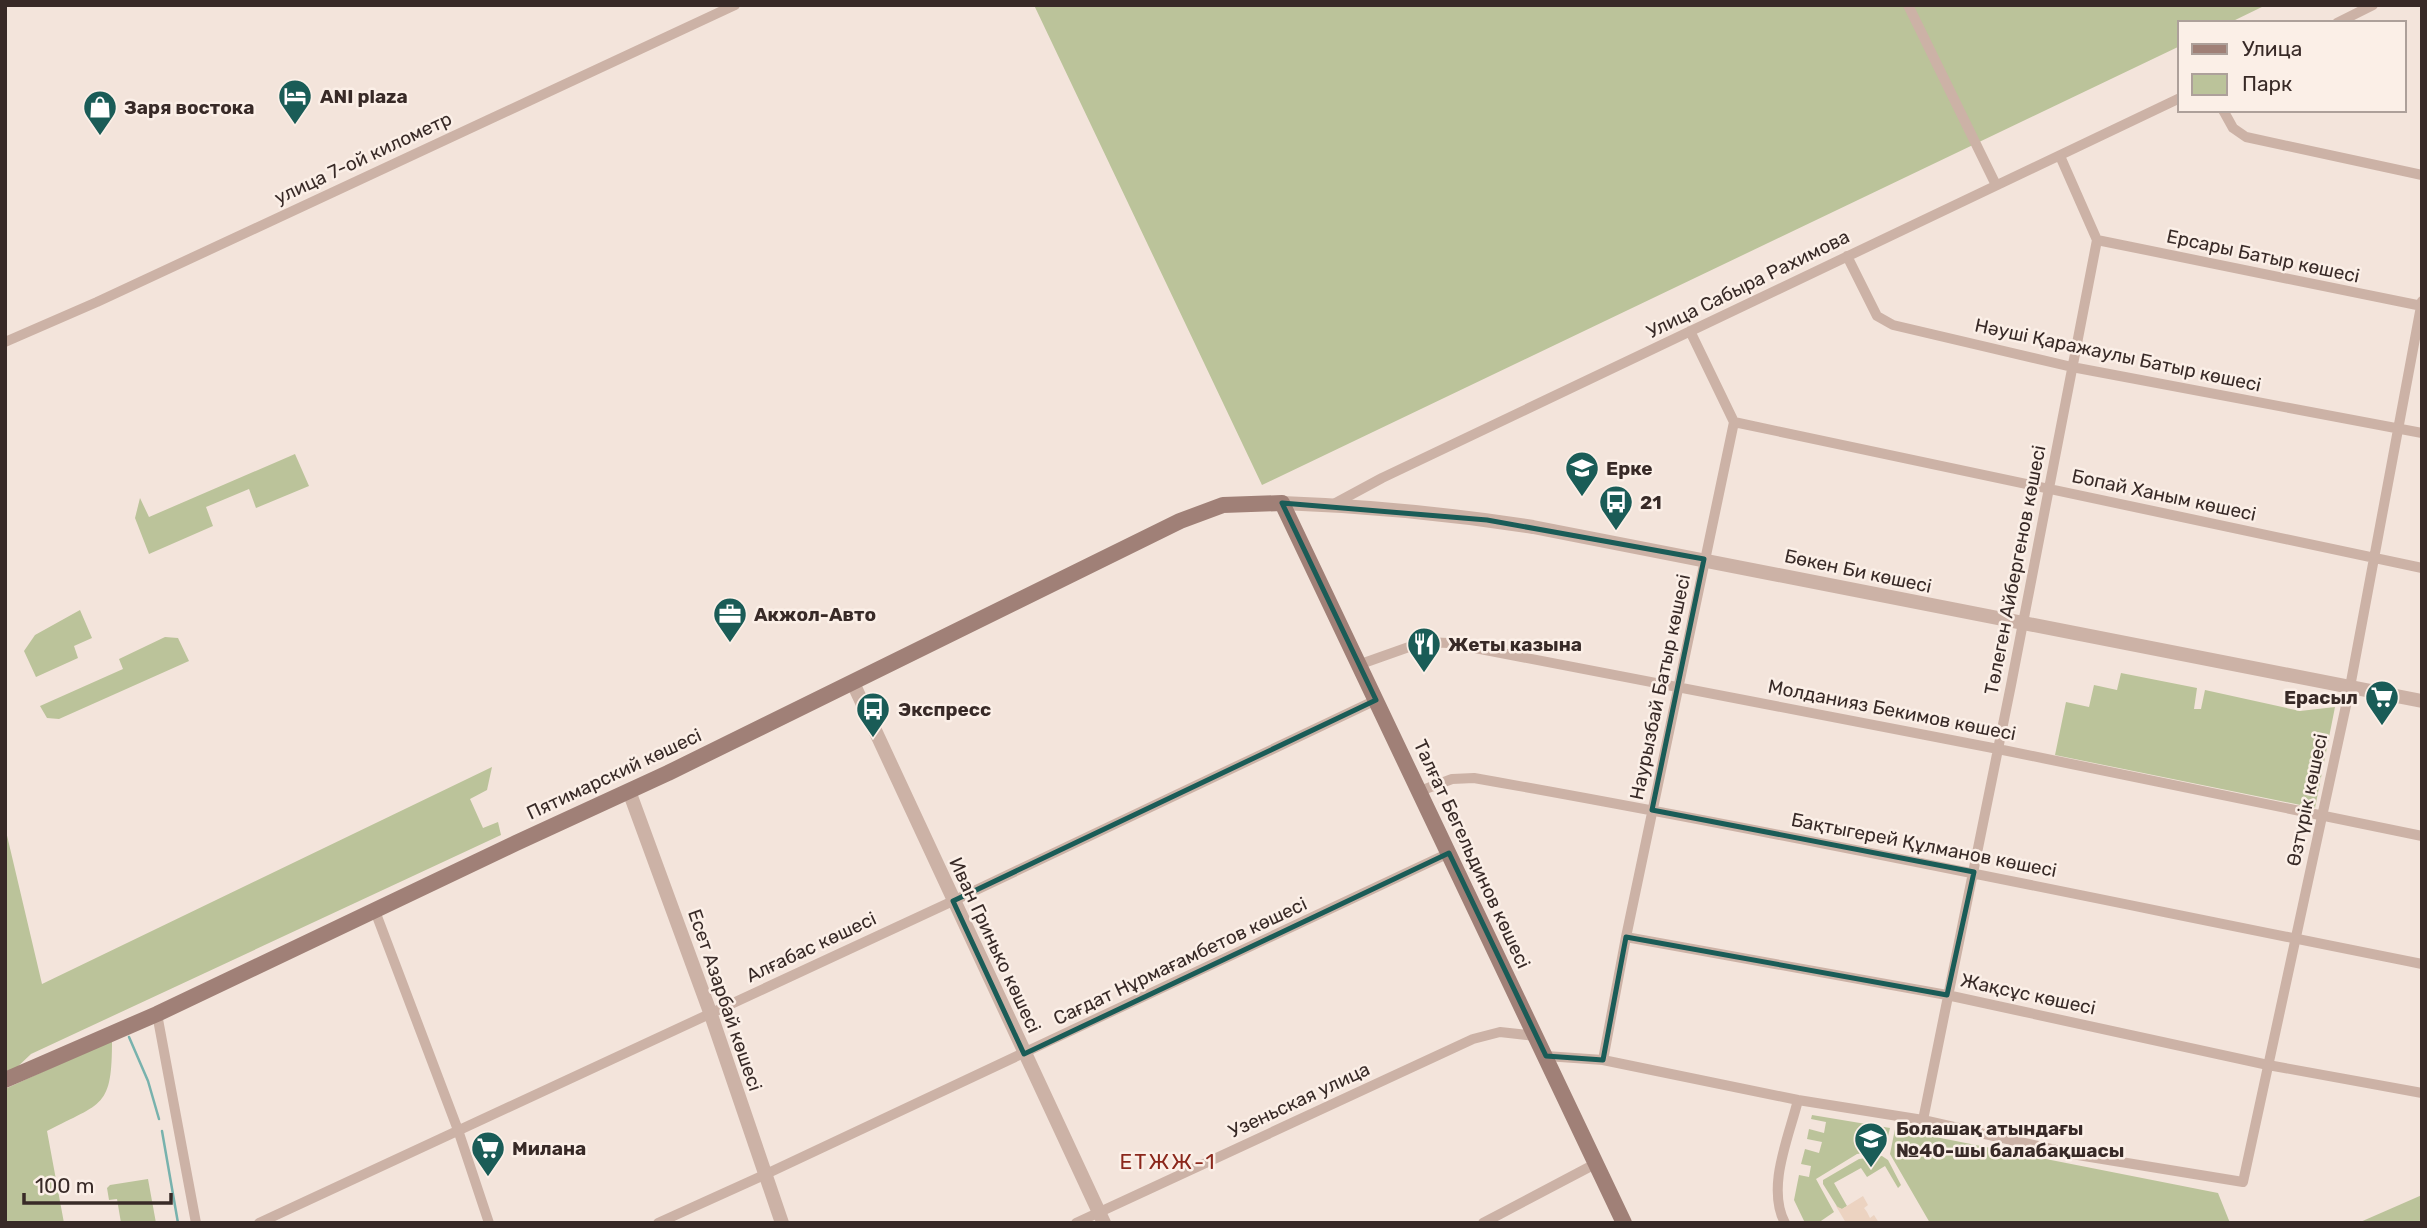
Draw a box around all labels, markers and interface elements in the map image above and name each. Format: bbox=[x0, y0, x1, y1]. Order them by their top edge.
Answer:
legend bbox=[2178, 21, 2406, 112]
text: Улица bbox=[2242, 36, 2302, 61]
text: Парк bbox=[2242, 71, 2292, 96]
hotel icon: ANI plaza bbox=[276, 77, 314, 126]
place label: ANI plaza bbox=[320, 85, 408, 108]
shop icon: Заря востока bbox=[81, 88, 119, 137]
place label: Заря востока bbox=[124, 96, 255, 119]
street label: улица 7-ой километр bbox=[271, 107, 455, 209]
street label: Ерсары Батыр көшесі bbox=[2164, 224, 2362, 288]
street label: Улица Сабыра Рахимова bbox=[1643, 225, 1853, 343]
street label: Нәуші Қаражаулы Батыр көшесі bbox=[1973, 313, 2263, 397]
street label: Төлеген Айбергенов көшесі bbox=[1979, 443, 2051, 697]
school or university icon: Ерке bbox=[1563, 449, 1601, 498]
place label: Ерке bbox=[1606, 457, 1653, 480]
street label: Бопай Ханым көшесі bbox=[2070, 464, 2258, 526]
bus stop icon: 21 bbox=[1597, 483, 1635, 532]
place label: 21 bbox=[1640, 491, 1662, 514]
street label: Бөкен Би көшесі bbox=[1782, 544, 1934, 598]
street label: Наурызбай Батыр көшесі bbox=[1625, 572, 1695, 802]
office icon: Акжол-Авто bbox=[711, 595, 749, 644]
place label: Акжол-Авто bbox=[754, 603, 876, 626]
restaurant icon: Жеты казына bbox=[1405, 625, 1443, 674]
place label: Жеты казына bbox=[1448, 633, 1582, 656]
street label: Молданияз Бекимов көшесі bbox=[1766, 675, 2018, 745]
supermarket icon: Ерасыл bbox=[2363, 678, 2401, 727]
place label: Ерасыл bbox=[2284, 686, 2358, 709]
bus stop icon: Экспресс bbox=[854, 690, 892, 739]
place label: Экспресс bbox=[898, 698, 991, 721]
street label: Пятимарский көшесі bbox=[523, 723, 705, 825]
street label: Өзтүрік көшесі bbox=[2282, 732, 2332, 868]
street label: Талғат Бегельдинов көшесі bbox=[1409, 736, 1535, 972]
street label: Бақтыгерей Құлманов көшесі bbox=[1789, 808, 2059, 882]
street label: Иван Гринько көшесі bbox=[944, 854, 1046, 1036]
street label: Сағдат Нұрмағамбетов көшесі bbox=[1050, 892, 1310, 1030]
street label: Есет Азарбай көшесі bbox=[683, 906, 767, 1094]
street label: Алғабас көшесі bbox=[742, 907, 880, 987]
street label: Жақсұс көшесі bbox=[1958, 968, 2098, 1020]
street label: Узеньская улица bbox=[1225, 1057, 1373, 1143]
place label: Болашақ атындағы №40-шы балабақшасы bbox=[1896, 1117, 2124, 1162]
school or university icon: Болашақ атындағы №40-шы балабақшасы bbox=[1852, 1120, 1890, 1169]
supermarket icon: Милана bbox=[469, 1129, 507, 1178]
place label: Милана bbox=[512, 1137, 586, 1160]
district label: ЕТЖЖ-1 bbox=[1120, 1149, 1216, 1174]
scale bar bbox=[24, 1162, 172, 1206]
text: 100 m bbox=[35, 1173, 94, 1198]

